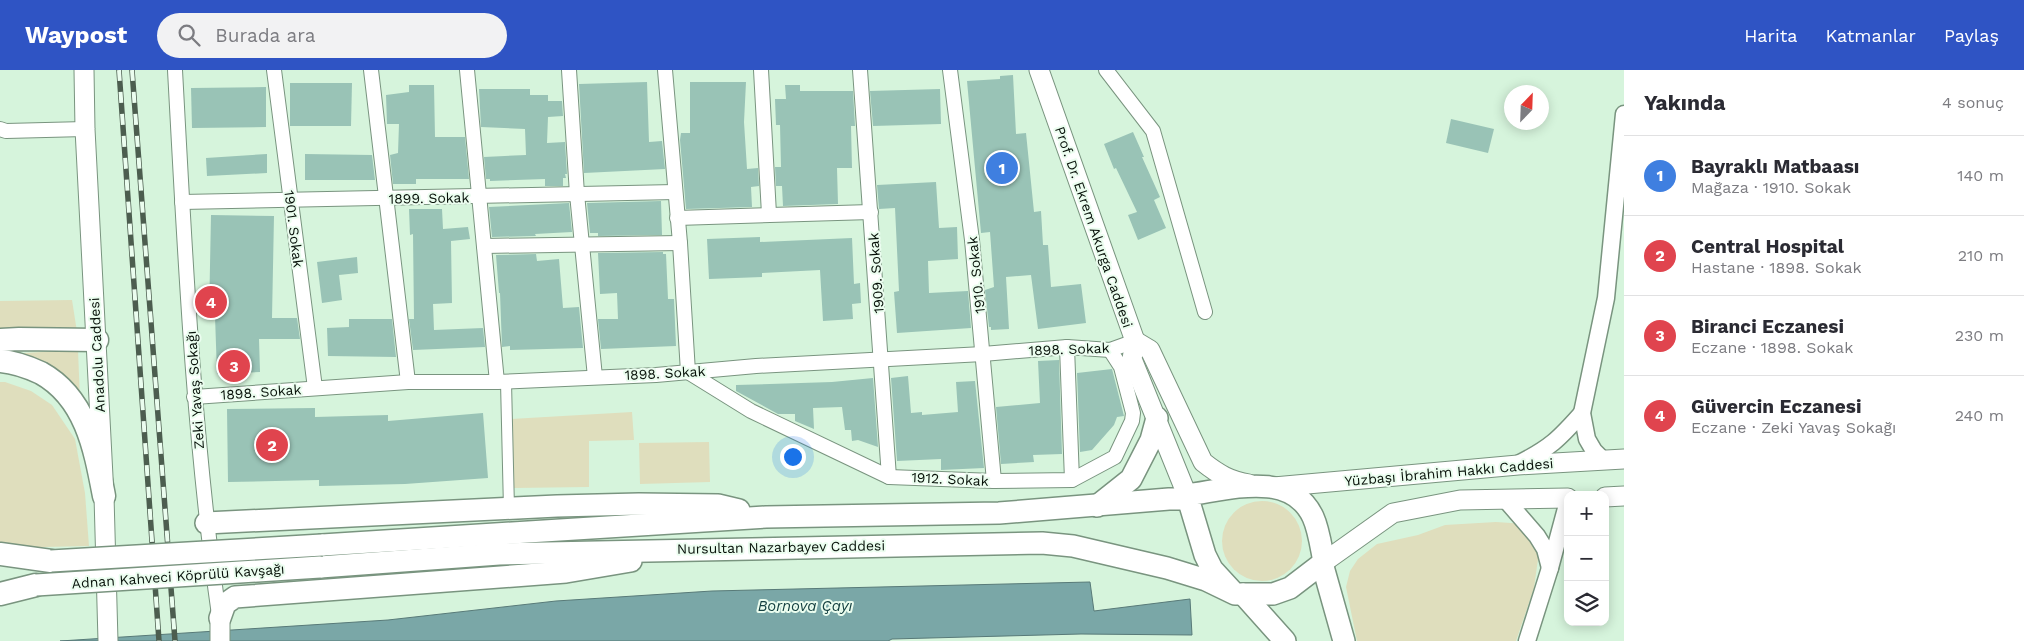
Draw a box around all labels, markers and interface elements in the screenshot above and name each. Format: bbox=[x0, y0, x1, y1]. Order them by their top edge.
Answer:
search box bbox=[157, 13, 507, 58]
text: Waypost bbox=[25, 21, 127, 49]
icon: search bbox=[175, 21, 203, 49]
text: Burada ara bbox=[215, 24, 315, 47]
text: Harita bbox=[1744, 25, 1797, 46]
text: Katmanlar bbox=[1825, 25, 1916, 46]
text: Paylaş bbox=[1944, 25, 1999, 46]
north arrow bbox=[1504, 85, 1549, 130]
text: Yakında bbox=[1644, 90, 1725, 115]
text: 4 sonuç bbox=[1942, 93, 2004, 112]
street label: Prof. Dr. Ekrem Akurga Caddesi bbox=[1052, 124, 1136, 330]
pin: 1 bbox=[986, 149, 1018, 187]
text: Bayraklı Matbaası bbox=[1691, 155, 1859, 178]
text: 1 bbox=[1657, 166, 1663, 185]
text: 140 m bbox=[1957, 166, 2004, 185]
text: Mağaza · 1910. Sokak bbox=[1691, 178, 1851, 197]
street label: 1901. Sokak bbox=[281, 189, 307, 269]
street label: 1899. Sokak bbox=[389, 189, 470, 207]
street label: 1909. Sokak bbox=[865, 232, 887, 314]
text: Central Hospital bbox=[1691, 235, 1844, 258]
street label: 1910. Sokak bbox=[964, 236, 988, 314]
text: 2 bbox=[1655, 246, 1665, 265]
text: 210 m bbox=[1958, 246, 2004, 265]
text: Hastane · 1898. Sokak bbox=[1691, 258, 1862, 277]
pin: 4 bbox=[195, 283, 227, 321]
street label: Anadolu Caddesi bbox=[86, 297, 108, 413]
text: Biranci Eczanesi bbox=[1691, 315, 1844, 338]
text: 3 bbox=[1655, 326, 1665, 345]
text: 230 m bbox=[1955, 326, 2004, 345]
street label: Zeki Yavaş Sokağı bbox=[183, 330, 207, 450]
text: Eczane · 1898. Sokak bbox=[1691, 338, 1853, 357]
street label: 1898. Sokak bbox=[1028, 340, 1110, 358]
pin: 3 bbox=[218, 347, 250, 385]
street label: 1898. Sokak bbox=[624, 363, 706, 383]
street label: 1898. Sokak bbox=[220, 381, 302, 403]
text: Güvercin Eczanesi bbox=[1691, 395, 1861, 418]
text: 4 bbox=[1655, 406, 1665, 425]
text: 240 m bbox=[1955, 406, 2004, 425]
text: Eczane · Zeki Yavaş Sokağı bbox=[1691, 418, 1896, 437]
pin: 2 bbox=[256, 426, 288, 464]
your location bbox=[780, 444, 806, 470]
street label: Yüzbaşı İbrahim Hakkı Caddesi bbox=[1344, 455, 1554, 489]
street label: 1912. Sokak bbox=[911, 469, 989, 489]
map controls bbox=[1564, 491, 1609, 626]
button: + bbox=[1564, 491, 1609, 536]
button: − bbox=[1564, 536, 1609, 581]
street label: Nursultan Nazarbayev Caddesi bbox=[677, 537, 885, 557]
street label: Adnan Kahveci Köprülü Kavşağı bbox=[71, 561, 285, 591]
button: layers bbox=[1564, 581, 1609, 626]
water label: Bornova Çayı bbox=[758, 597, 852, 615]

